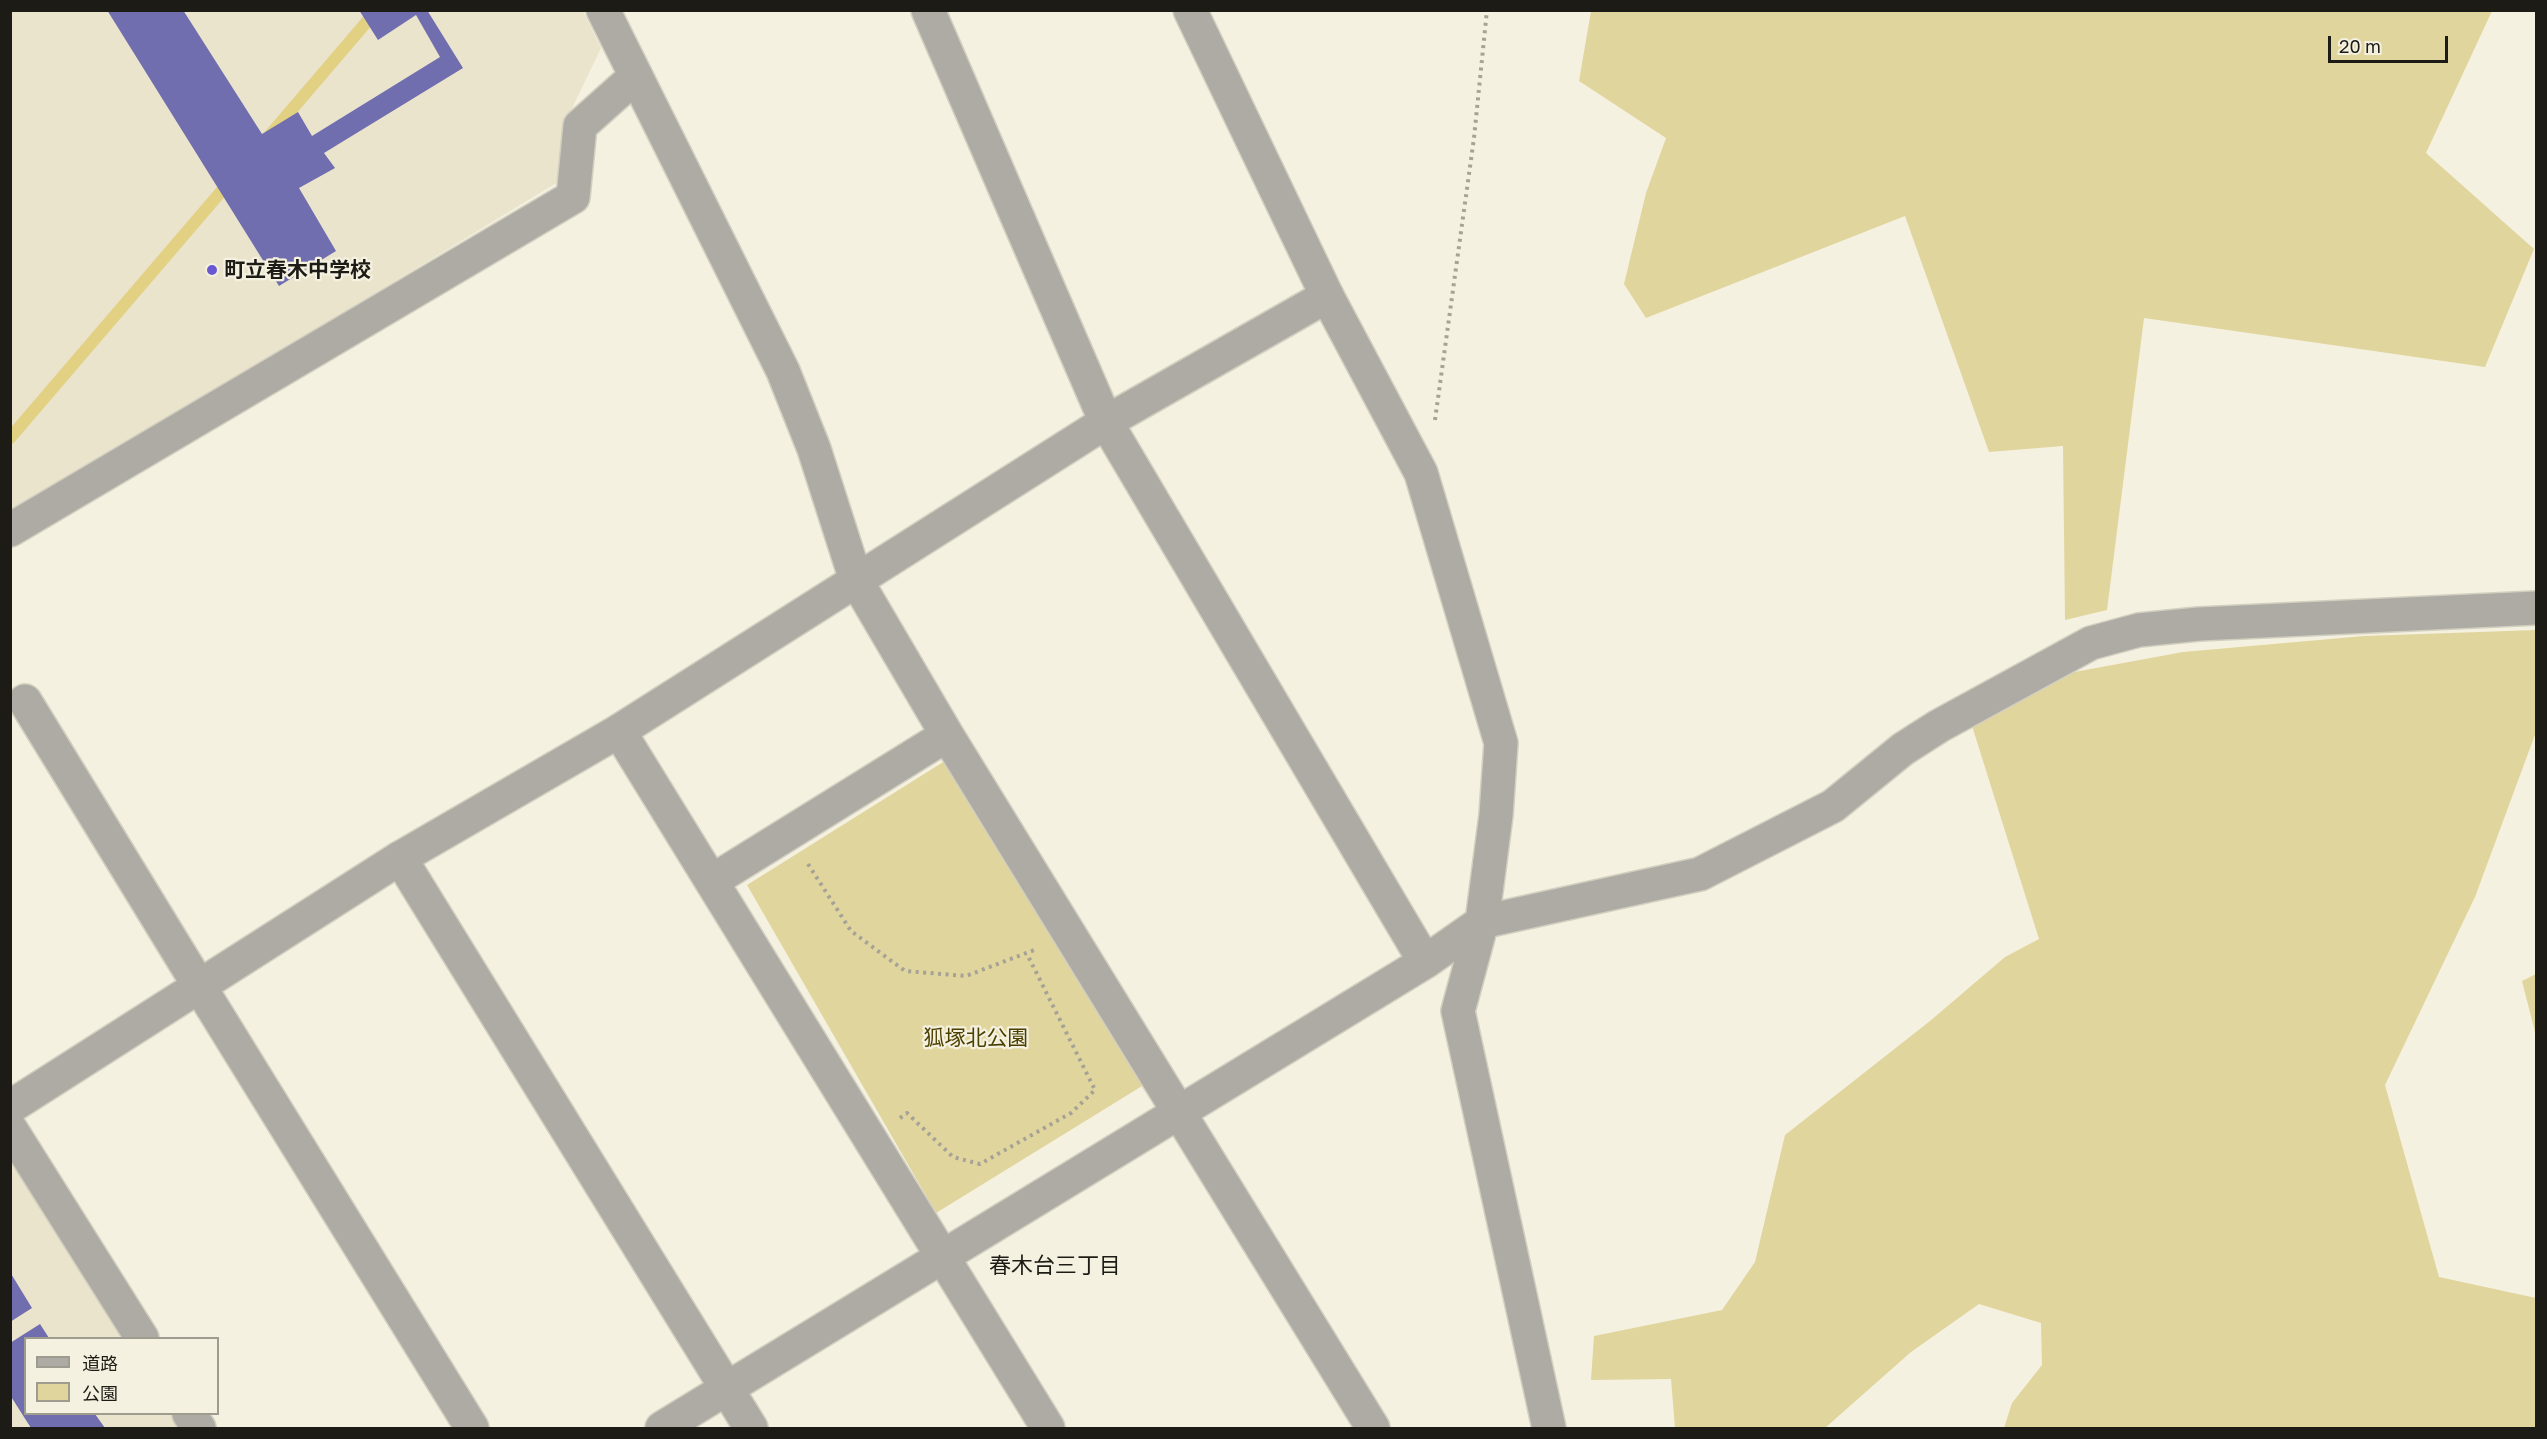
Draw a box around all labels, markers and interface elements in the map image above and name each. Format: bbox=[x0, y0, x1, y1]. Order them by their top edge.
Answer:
scale bar bbox=[2331, 24, 2451, 62]
text: 20 m bbox=[2339, 35, 2381, 57]
place label: 町立春木中学校 bbox=[224, 257, 371, 283]
marker: 町立春木中学校 bbox=[205, 263, 219, 277]
park label: 狐塚北公園 bbox=[924, 1025, 1028, 1051]
district label: 春木台三丁目 bbox=[989, 1253, 1121, 1279]
legend bbox=[24, 1337, 219, 1415]
text: 道路 bbox=[82, 1352, 118, 1374]
text: 公園 bbox=[82, 1382, 118, 1404]

